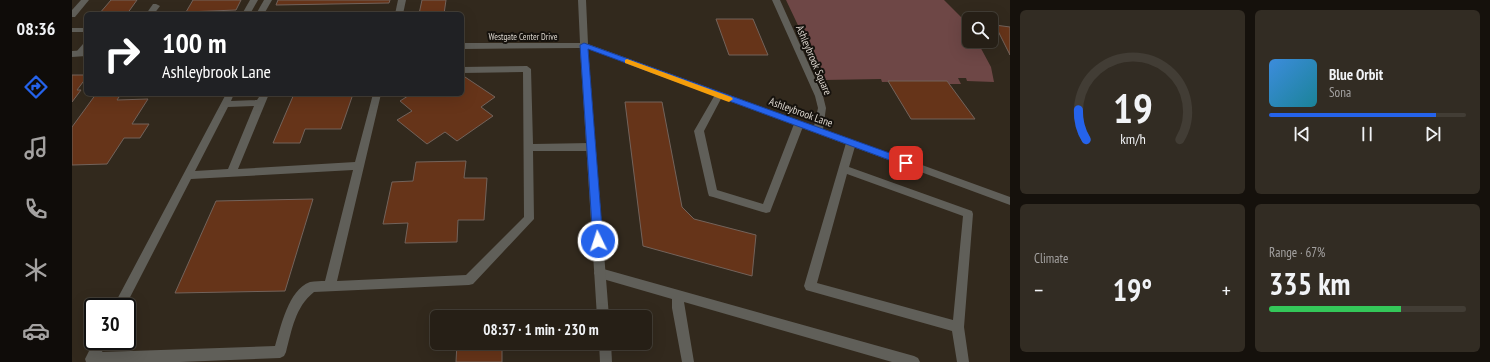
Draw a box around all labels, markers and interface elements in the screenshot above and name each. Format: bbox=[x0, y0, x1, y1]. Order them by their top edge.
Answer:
map controls bbox=[962, 12, 998, 48]
button: search bbox=[962, 12, 998, 48]
text: 08:36 bbox=[17, 17, 55, 40]
street label: Ashleybrook Square bbox=[793, 23, 835, 98]
text: 100 m bbox=[162, 24, 226, 61]
icon: right bbox=[96, 28, 148, 80]
street label: Westgate Center Drive bbox=[489, 31, 558, 42]
text: Ashleybrook Lane bbox=[162, 60, 271, 83]
text: Blue Orbit bbox=[1329, 65, 1383, 84]
icon: directions bbox=[22, 73, 50, 101]
text: 19 bbox=[1113, 81, 1152, 134]
text: Sona bbox=[1329, 84, 1351, 101]
street label: Ashleybrook Lane bbox=[767, 94, 835, 130]
icon: previous bbox=[1291, 123, 1313, 145]
icon: pause bbox=[1356, 123, 1378, 145]
icon: next bbox=[1422, 123, 1444, 145]
text: km/h bbox=[1120, 129, 1145, 148]
icon: music bbox=[22, 134, 50, 162]
pin bbox=[889, 146, 923, 180]
icon: arrive bbox=[895, 152, 917, 174]
icon: phone bbox=[22, 195, 50, 223]
position arrow bbox=[577, 220, 619, 262]
text: Range · 67% bbox=[1269, 244, 1325, 261]
text: Climate bbox=[1034, 250, 1068, 267]
icon: climate bbox=[22, 256, 50, 284]
text: 335 km bbox=[1269, 264, 1350, 303]
text: 19° bbox=[1113, 270, 1152, 309]
text: − bbox=[1034, 276, 1043, 304]
text: + bbox=[1222, 276, 1231, 304]
speed limit sign: 30 bbox=[84, 298, 136, 350]
icon: car bbox=[22, 317, 50, 345]
text: 08:37 · 1 min · 230 m bbox=[483, 320, 599, 339]

